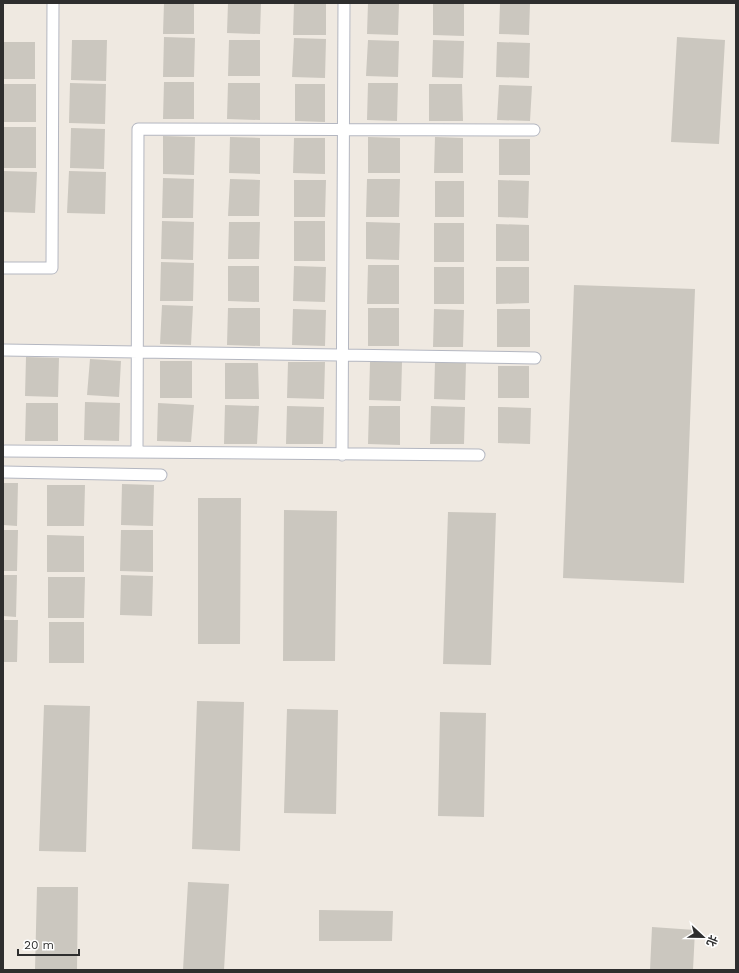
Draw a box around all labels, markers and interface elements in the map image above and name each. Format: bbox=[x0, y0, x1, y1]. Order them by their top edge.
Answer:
north arrow bbox=[683, 917, 723, 957]
scale bar bbox=[18, 931, 79, 957]
text: 北 bbox=[704, 933, 720, 948]
text: 20 m bbox=[24, 938, 54, 952]

